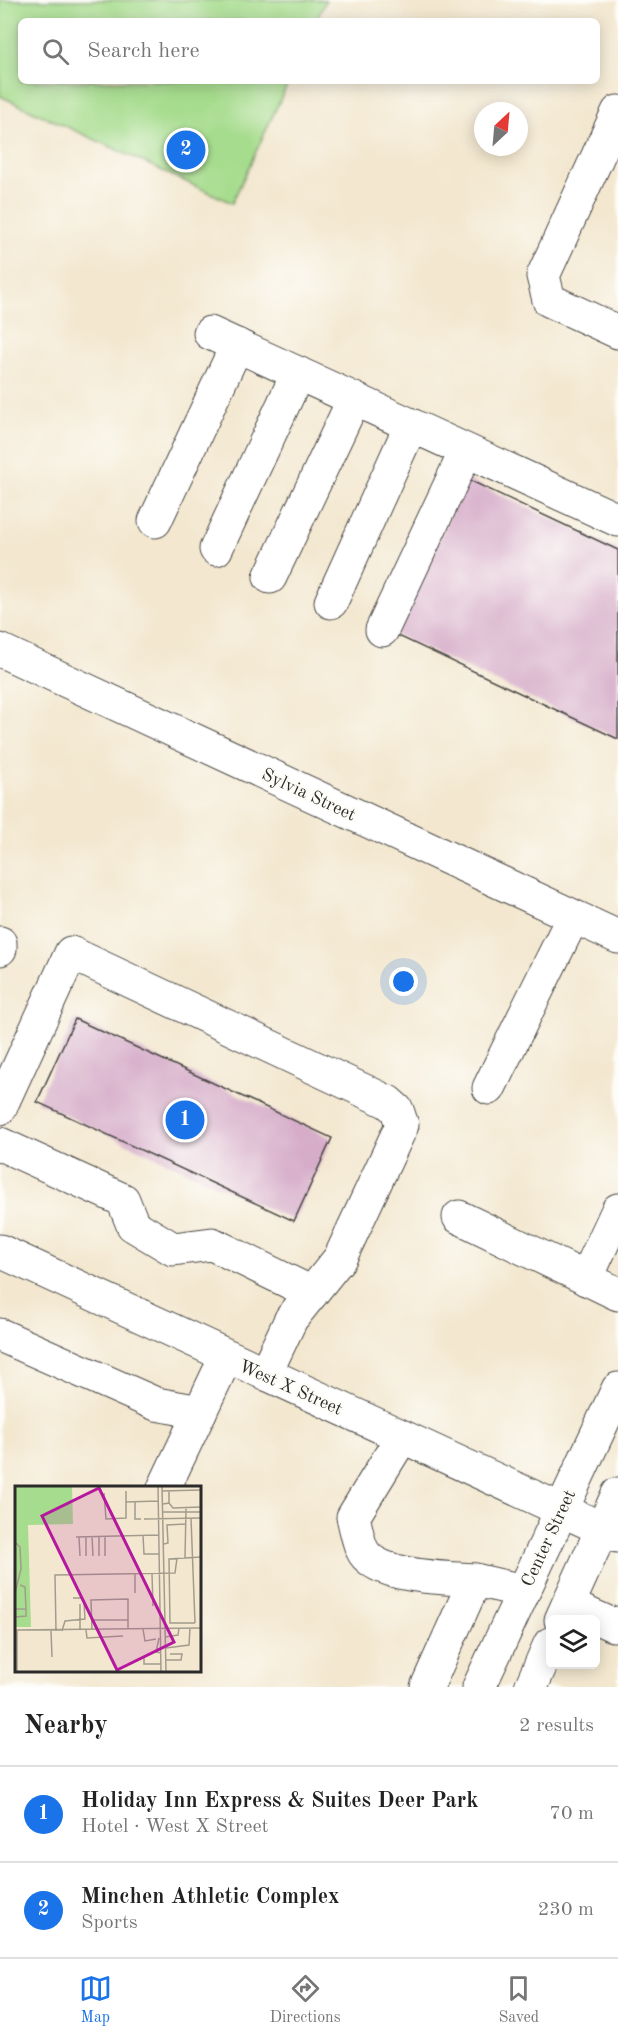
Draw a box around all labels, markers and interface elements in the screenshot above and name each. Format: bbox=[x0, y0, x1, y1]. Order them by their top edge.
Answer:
search box bbox=[18, 18, 600, 84]
icon: search bbox=[39, 35, 72, 68]
text: Search here bbox=[87, 40, 200, 62]
north arrow bbox=[474, 102, 528, 156]
pin: 2 bbox=[166, 128, 206, 172]
street label: Sylvia Street bbox=[259, 765, 358, 825]
your location bbox=[389, 967, 418, 996]
pin: 1 bbox=[166, 1098, 204, 1142]
street label: West X Street bbox=[236, 1357, 345, 1419]
inset map bbox=[15, 1486, 201, 1672]
street label: Center Street bbox=[519, 1487, 579, 1590]
map controls bbox=[546, 1615, 600, 1669]
button: layers bbox=[546, 1615, 600, 1669]
text: Nearby bbox=[24, 1713, 108, 1739]
text: 2 results bbox=[519, 1716, 594, 1736]
text: Holiday Inn Express & Suites Deer Park bbox=[81, 1790, 479, 1812]
text: 1 bbox=[38, 1804, 49, 1824]
text: 70 m bbox=[549, 1804, 594, 1824]
text: Hotel · West X Street bbox=[81, 1817, 269, 1837]
text: Minchen Athletic Complex bbox=[81, 1886, 340, 1908]
text: 2 bbox=[38, 1900, 49, 1920]
text: 230 m bbox=[538, 1900, 594, 1920]
text: Sports bbox=[81, 1913, 138, 1933]
tab: Map bbox=[79, 1972, 112, 2028]
tab: Directions bbox=[270, 1972, 341, 2028]
tab: Saved bbox=[498, 1972, 539, 2028]

